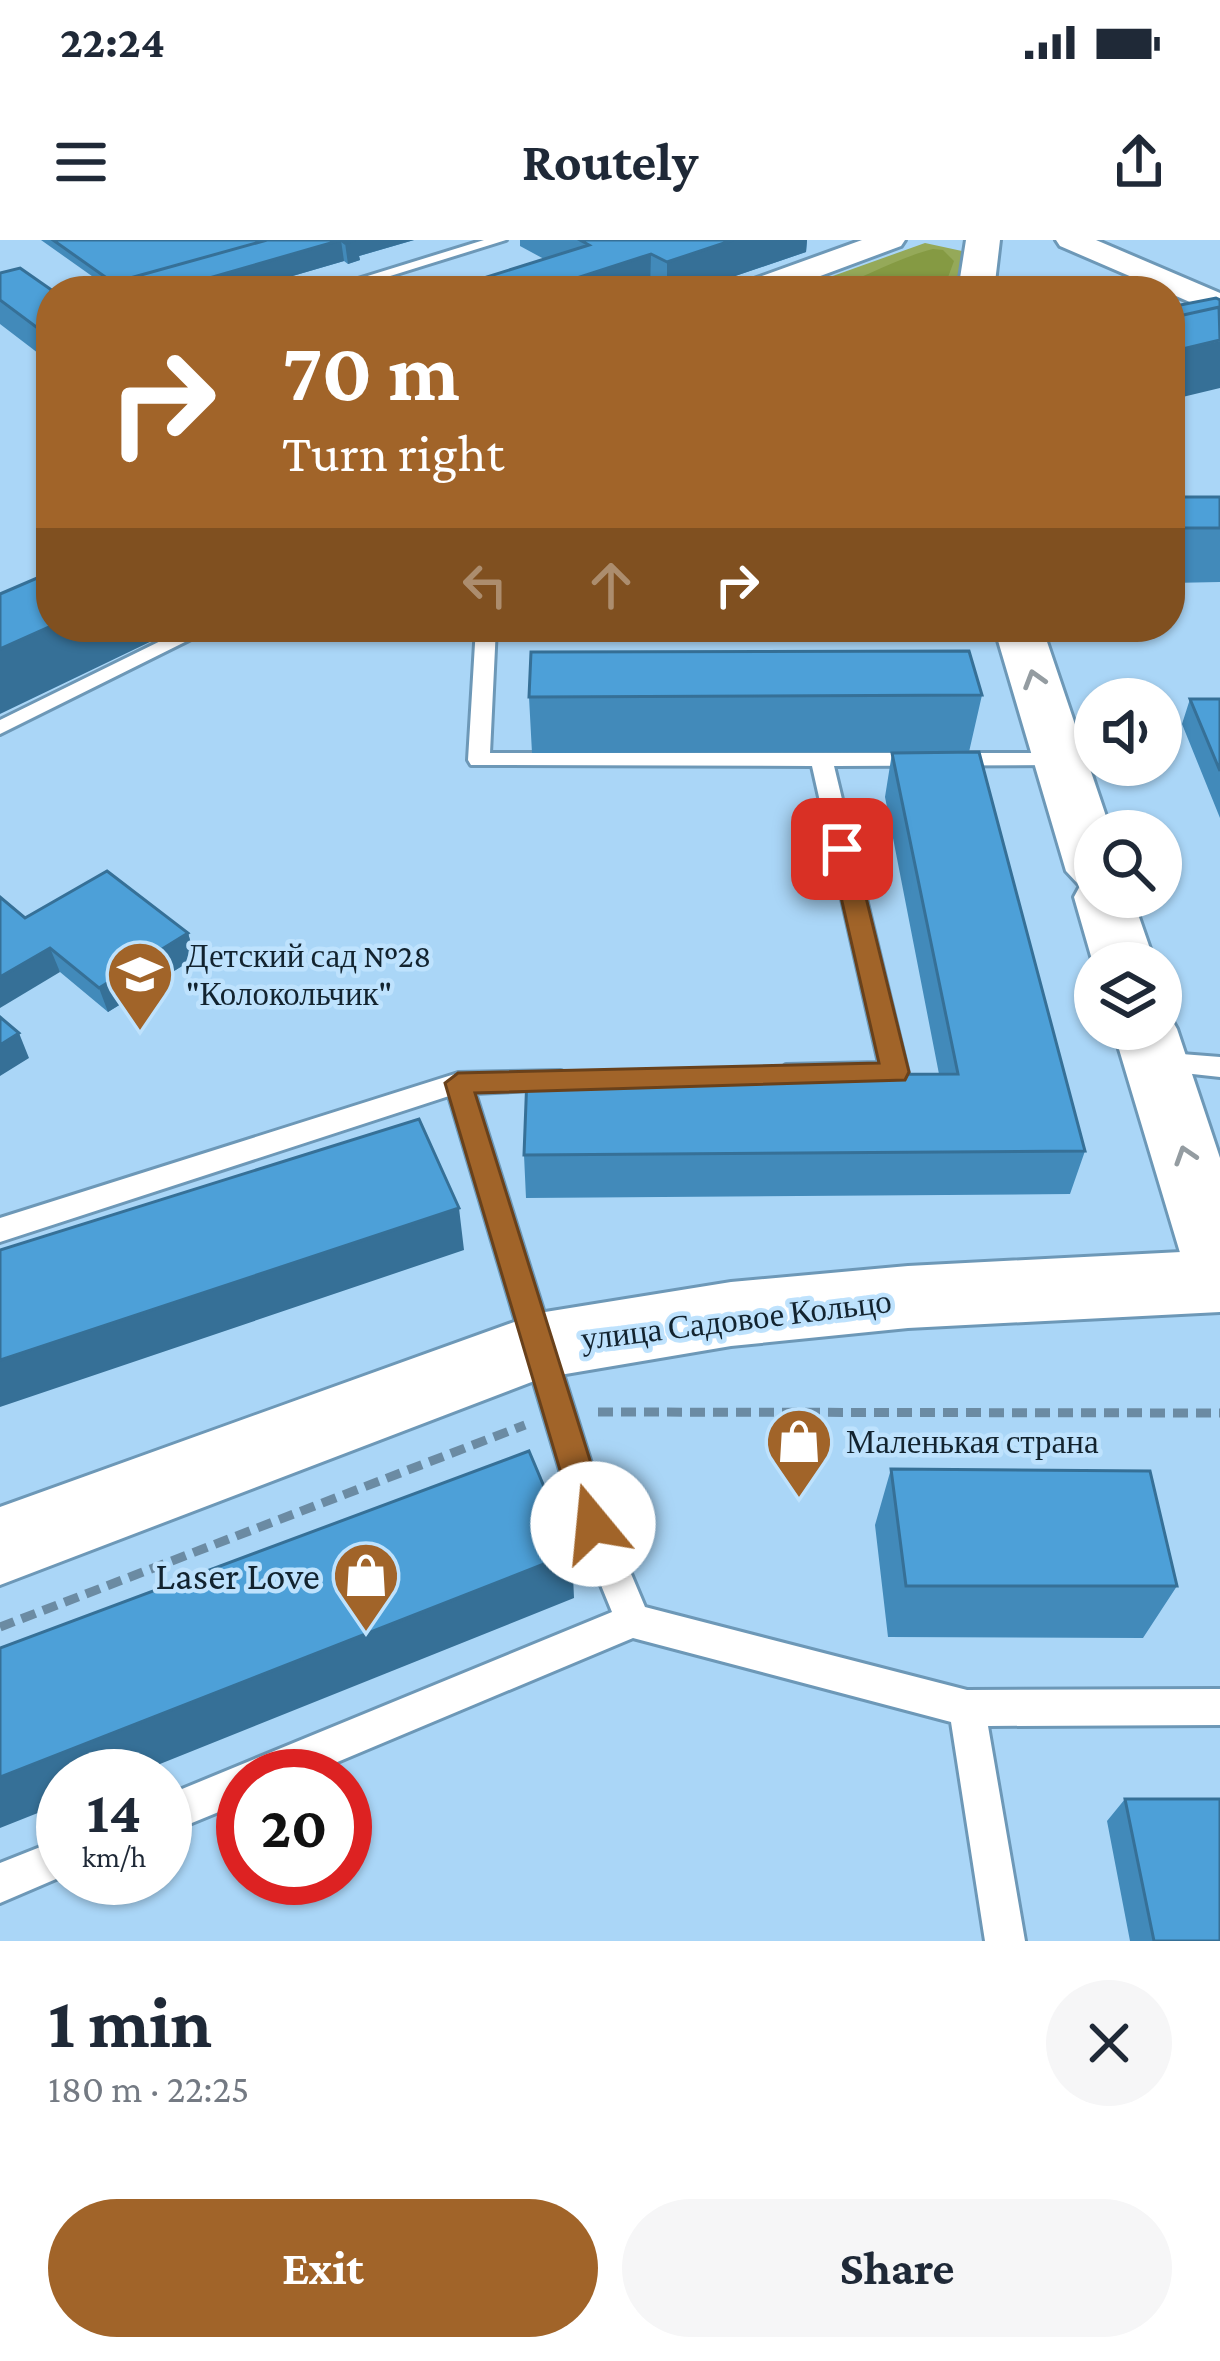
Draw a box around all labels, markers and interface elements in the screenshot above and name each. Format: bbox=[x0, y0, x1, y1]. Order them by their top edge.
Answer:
text: 22:24 bbox=[60, 17, 165, 67]
icon: menu bbox=[48, 129, 114, 195]
icon: share bbox=[1106, 129, 1172, 195]
text: Routely bbox=[522, 132, 698, 192]
icon: right bbox=[84, 324, 240, 480]
text: 70 m bbox=[282, 325, 460, 418]
text: Turn right bbox=[282, 423, 504, 483]
icon: left bbox=[452, 552, 518, 618]
icon: ahead bbox=[578, 552, 644, 618]
icon: right bbox=[704, 552, 770, 618]
one-way arrow bbox=[1024, 669, 1049, 690]
map controls bbox=[1074, 678, 1182, 1050]
button: sound bbox=[1074, 678, 1182, 786]
pin bbox=[791, 798, 893, 900]
button: search bbox=[1074, 810, 1182, 918]
icon: arrive bbox=[809, 816, 875, 882]
place label: Детский сад №28 "Колокольчик" bbox=[186, 937, 431, 1012]
school or university icon: Детский сад №28 "Колокольчик" bbox=[105, 939, 175, 1033]
button: layers bbox=[1074, 942, 1182, 1050]
one-way arrow bbox=[1174, 1145, 1199, 1166]
street label: улица Садовое Кольцо bbox=[579, 1282, 894, 1357]
shop icon: Маленькая страна bbox=[764, 1406, 834, 1500]
place label: Маленькая страна bbox=[846, 1423, 1099, 1460]
position arrow bbox=[530, 1461, 656, 1587]
shop icon: Laser Love bbox=[331, 1540, 401, 1634]
place label: Laser Love bbox=[155, 1554, 320, 1597]
speed limit sign: 20 bbox=[216, 1749, 372, 1905]
text: 14 bbox=[87, 1778, 141, 1845]
text: km/h bbox=[82, 1840, 146, 1873]
button: close bbox=[1046, 1980, 1172, 2106]
text: 1 min bbox=[48, 1982, 212, 2062]
text: 180 m · 22:25 bbox=[48, 2067, 250, 2110]
button: Exit bbox=[48, 2199, 598, 2337]
button: Share bbox=[622, 2199, 1172, 2337]

